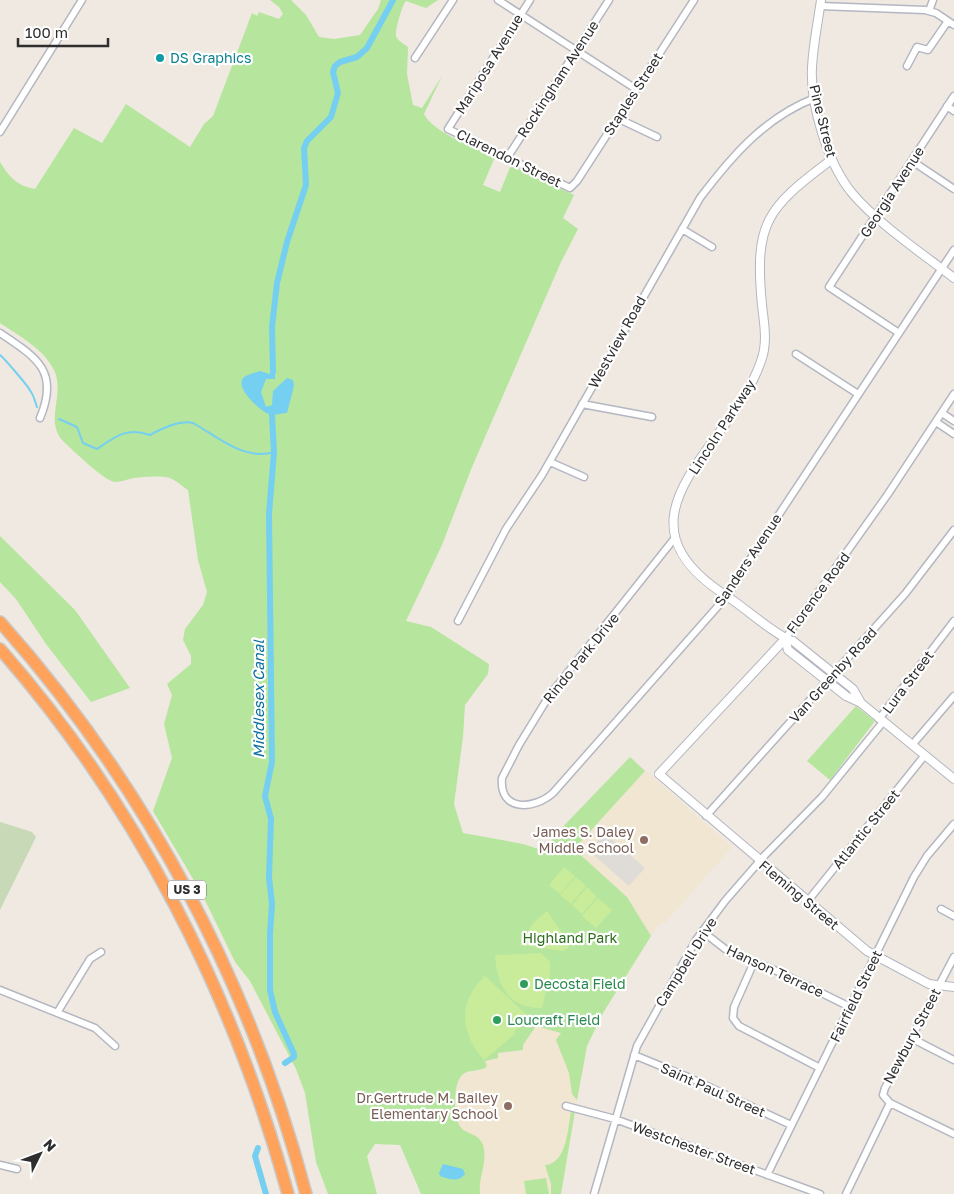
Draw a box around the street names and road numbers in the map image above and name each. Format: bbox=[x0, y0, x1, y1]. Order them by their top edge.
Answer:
street label: Mariposa Avenue bbox=[451, 11, 526, 117]
street label: Rockingham Avenue bbox=[513, 17, 602, 140]
street label: Staples Street bbox=[599, 49, 666, 138]
street label: Pine Street bbox=[806, 83, 841, 159]
street label: Clarendon Street bbox=[454, 125, 564, 190]
street label: Georgia Avenue bbox=[856, 143, 927, 240]
street label: Westview Road bbox=[584, 293, 649, 391]
street label: Lincoln Parkway bbox=[685, 376, 759, 477]
street label: Sanders Avenue bbox=[710, 510, 785, 609]
street label: Florence Road bbox=[782, 549, 853, 637]
street label: Rindo Park Drive bbox=[539, 609, 622, 706]
street label: Van Greenby Road bbox=[785, 623, 880, 726]
street label: Lura Street bbox=[878, 647, 937, 717]
street label: Atlantic Street bbox=[828, 786, 903, 872]
street label: Fleming Street bbox=[756, 856, 843, 933]
road number: US 3 bbox=[168, 880, 206, 900]
street label: Campbell Drive bbox=[651, 914, 720, 1010]
street label: Hanson Terrace bbox=[724, 941, 826, 1000]
street label: Fairfield Street bbox=[826, 947, 885, 1045]
street label: Newbury Street bbox=[879, 985, 944, 1086]
street label: Saint Paul Street bbox=[658, 1059, 768, 1120]
street label: Westchester Street bbox=[630, 1117, 758, 1178]

